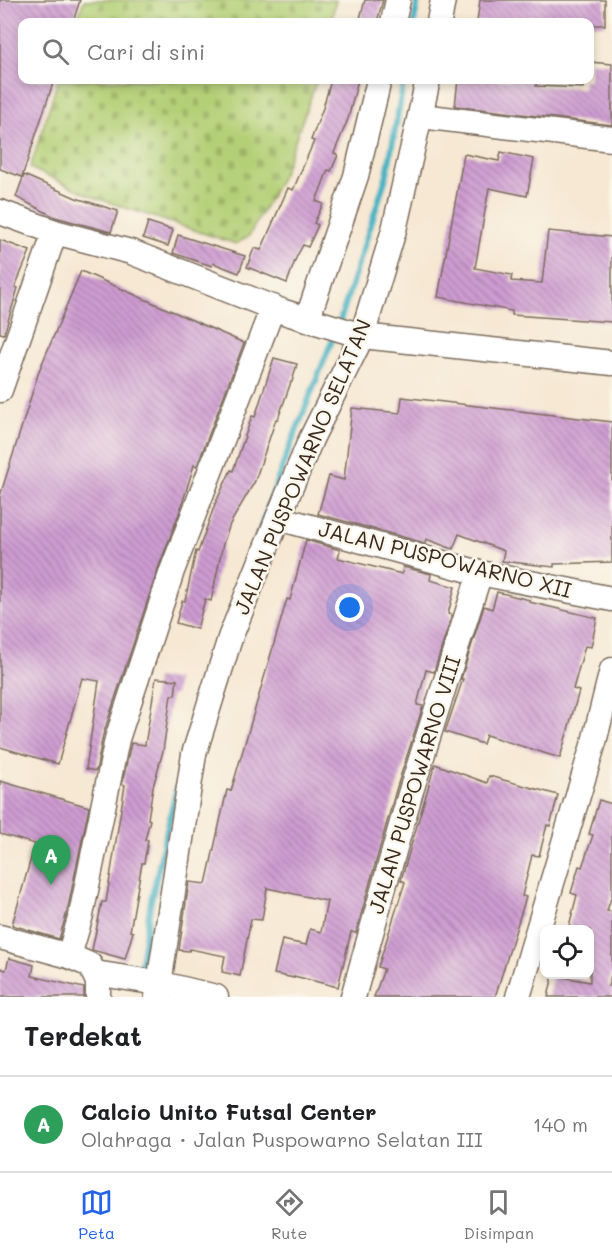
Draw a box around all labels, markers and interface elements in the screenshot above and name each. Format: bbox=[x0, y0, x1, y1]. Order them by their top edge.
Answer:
search box bbox=[18, 18, 594, 84]
icon: search bbox=[39, 35, 72, 68]
text: Cari di sini bbox=[87, 37, 205, 66]
street label: JALAN PUSPOWARNO SELATAN bbox=[227, 315, 376, 618]
street label: JALAN PUSPOWARNO XII bbox=[316, 514, 575, 603]
your location bbox=[335, 593, 364, 622]
street label: JALAN PUSPOWARNO VIII bbox=[361, 652, 466, 917]
pin: A bbox=[32, 836, 70, 885]
map controls bbox=[540, 925, 594, 979]
button: locate bbox=[540, 925, 594, 979]
text: Terdekat bbox=[24, 1019, 142, 1053]
text: Calcio Unito Futsal Center bbox=[81, 1097, 377, 1126]
text: A bbox=[37, 1111, 50, 1137]
text: 140 m bbox=[533, 1111, 588, 1137]
text: Olahraga · Jalan Puspowarno Selatan III bbox=[81, 1126, 483, 1152]
tab: Peta bbox=[78, 1186, 115, 1243]
tab: Rute bbox=[271, 1186, 307, 1243]
tab: Disimpan bbox=[464, 1186, 534, 1243]

